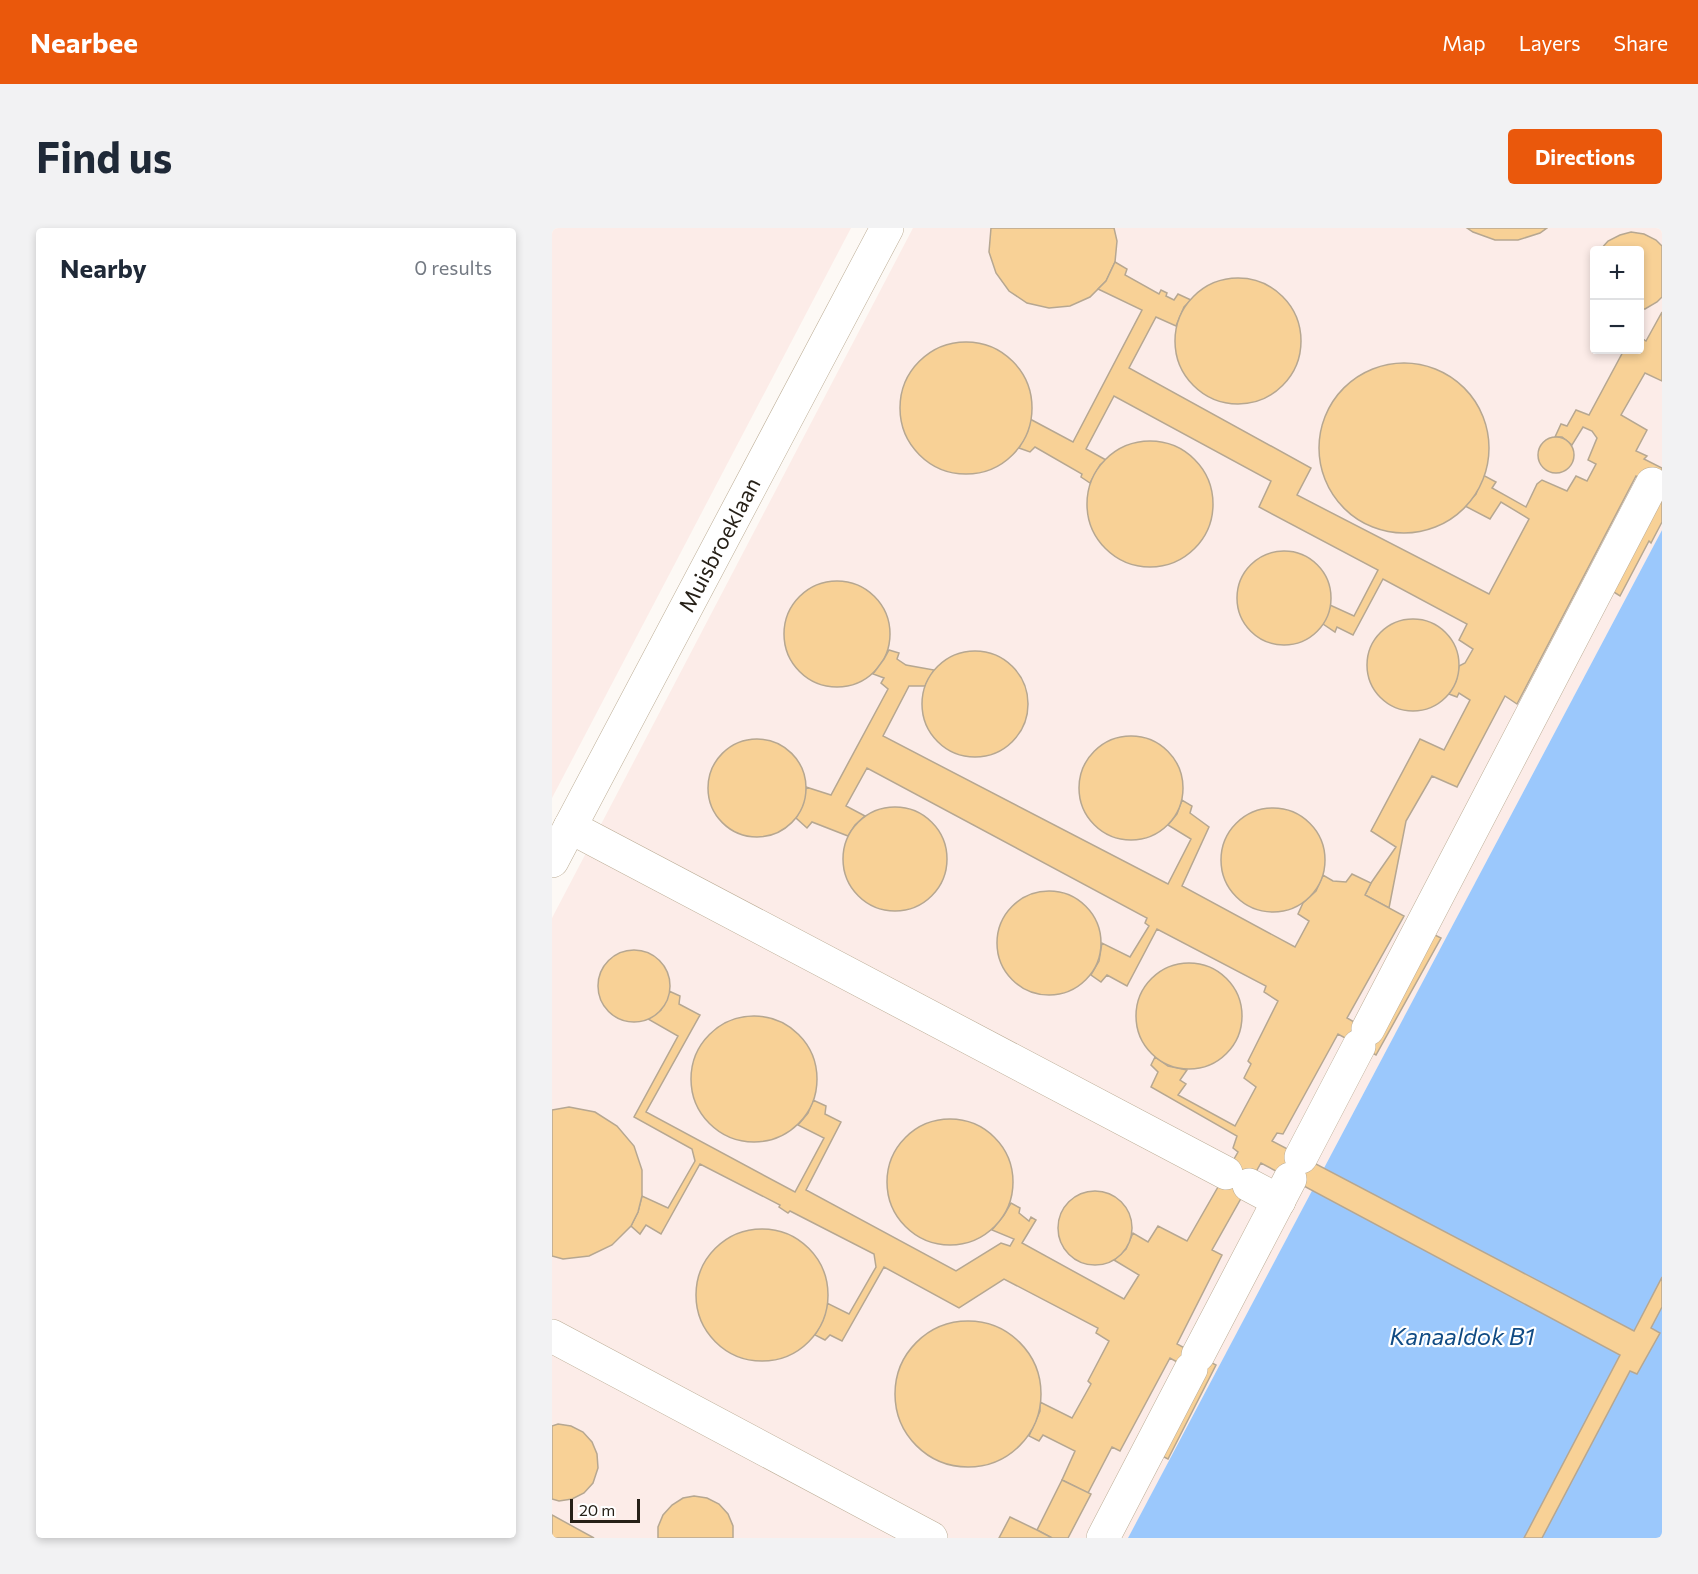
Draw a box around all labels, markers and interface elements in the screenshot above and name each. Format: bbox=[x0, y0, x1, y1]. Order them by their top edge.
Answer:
text: Nearbee bbox=[30, 25, 138, 59]
text: Map bbox=[1442, 30, 1486, 55]
text: Layers bbox=[1519, 30, 1581, 55]
text: Share bbox=[1614, 30, 1668, 55]
button: Directions bbox=[1508, 129, 1662, 184]
text: Find us bbox=[36, 130, 172, 182]
map controls bbox=[1590, 246, 1644, 354]
button: + bbox=[1590, 246, 1644, 300]
text: Nearby bbox=[60, 252, 147, 283]
text: 0 results bbox=[414, 255, 492, 279]
button: − bbox=[1590, 300, 1644, 354]
street label: Muisbroeklaan bbox=[672, 472, 766, 616]
water label: Kanaaldok B1 bbox=[1389, 1321, 1535, 1350]
scale bar bbox=[570, 1496, 640, 1524]
text: 20 m bbox=[579, 1500, 615, 1519]

